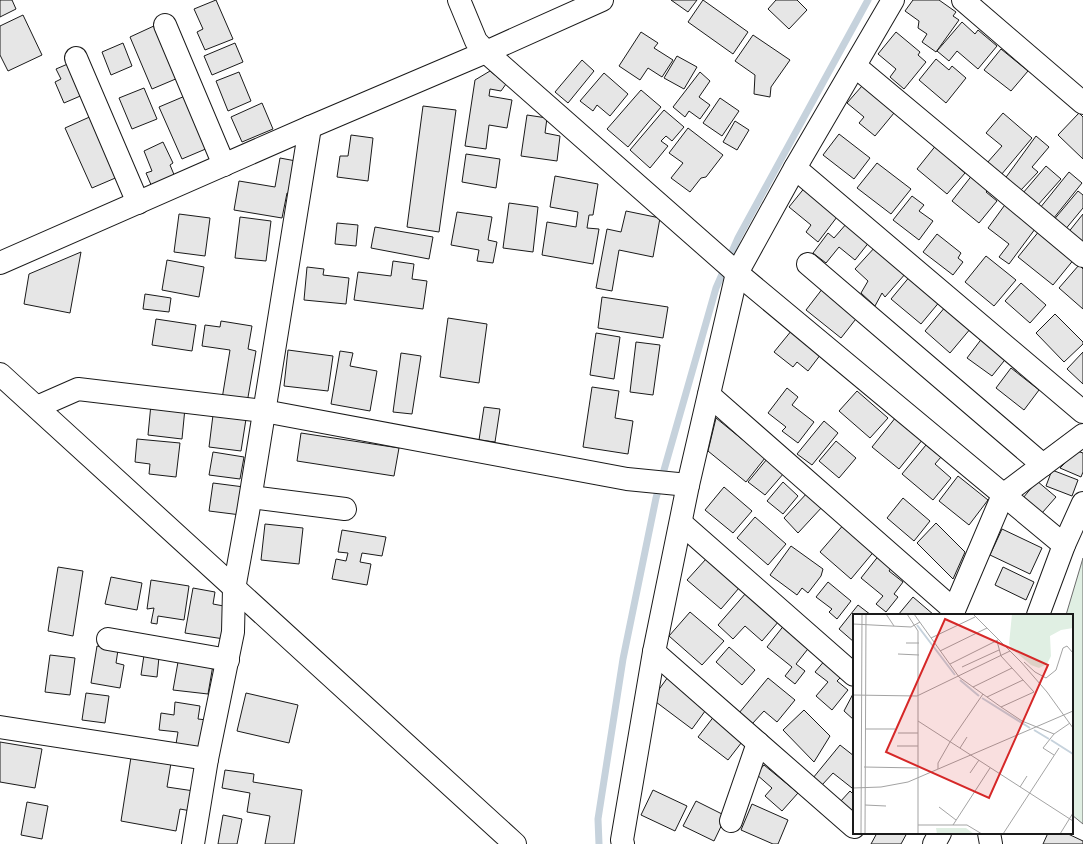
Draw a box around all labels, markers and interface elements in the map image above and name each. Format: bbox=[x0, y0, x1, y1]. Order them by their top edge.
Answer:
inset map bbox=[853, 614, 1073, 834]

